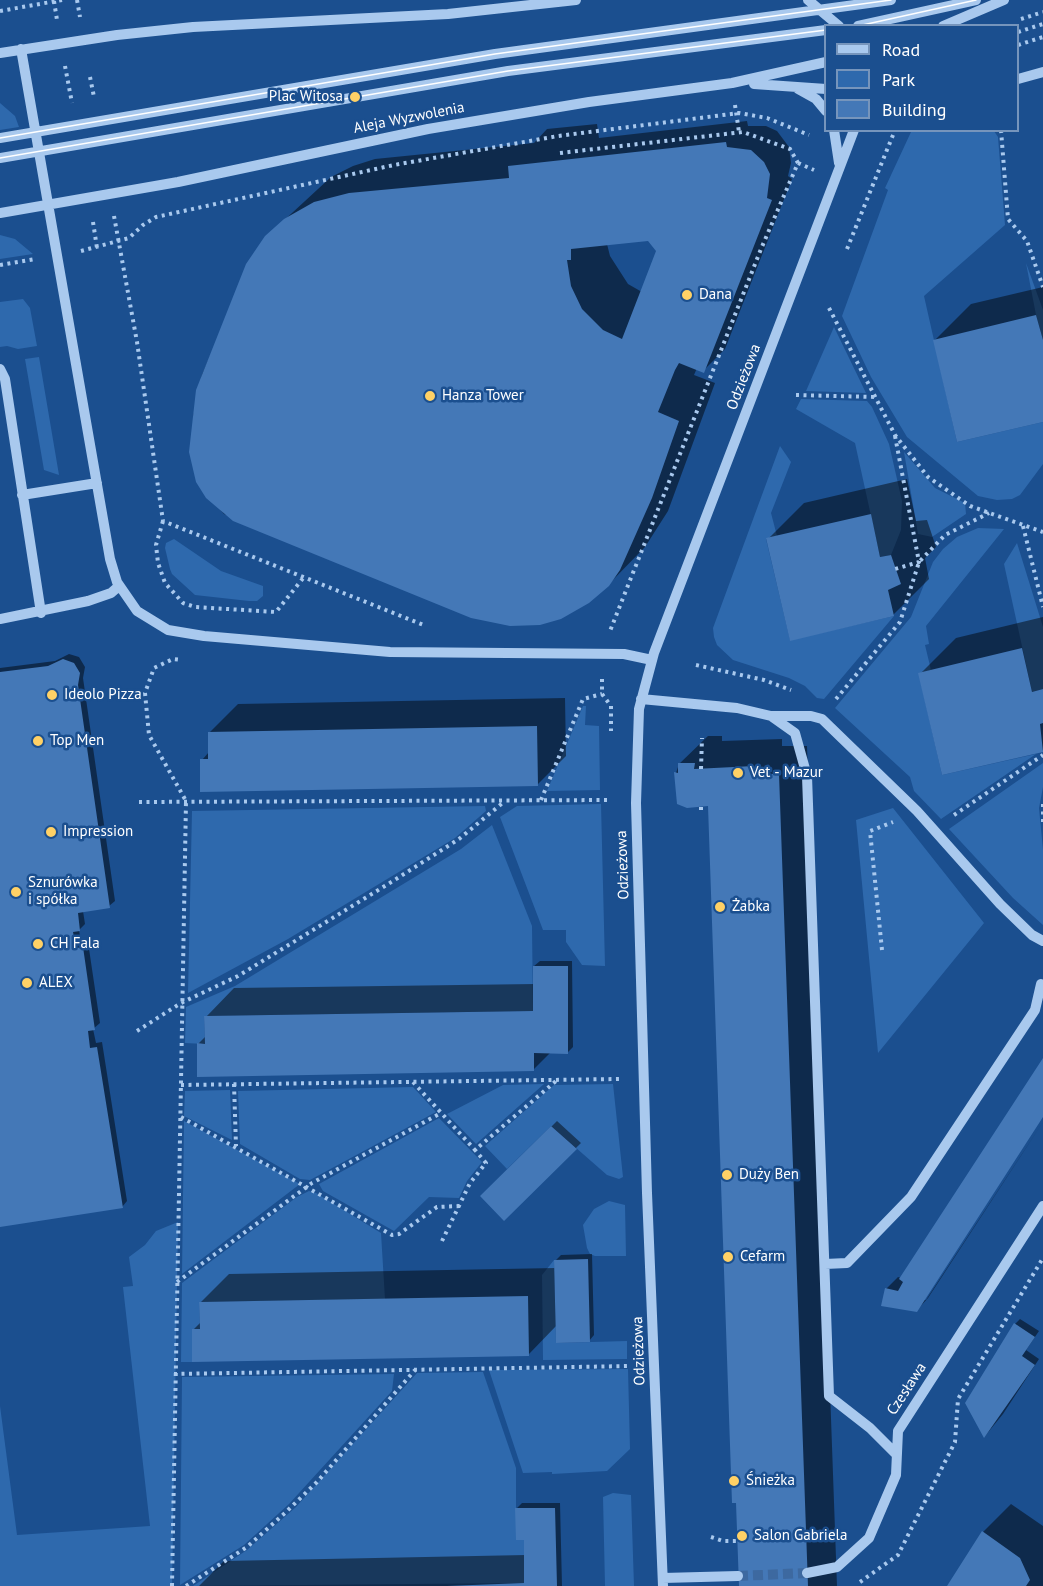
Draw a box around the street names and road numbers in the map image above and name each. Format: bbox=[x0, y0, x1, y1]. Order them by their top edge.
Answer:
street label: Aleja Wyzwolenia bbox=[352, 98, 466, 138]
street label: Odzieżowa bbox=[723, 341, 765, 413]
street label: Odzieżowa bbox=[613, 830, 633, 900]
street label: Odzieżowa bbox=[629, 1316, 649, 1386]
street label: Czesława bbox=[883, 1359, 931, 1419]

